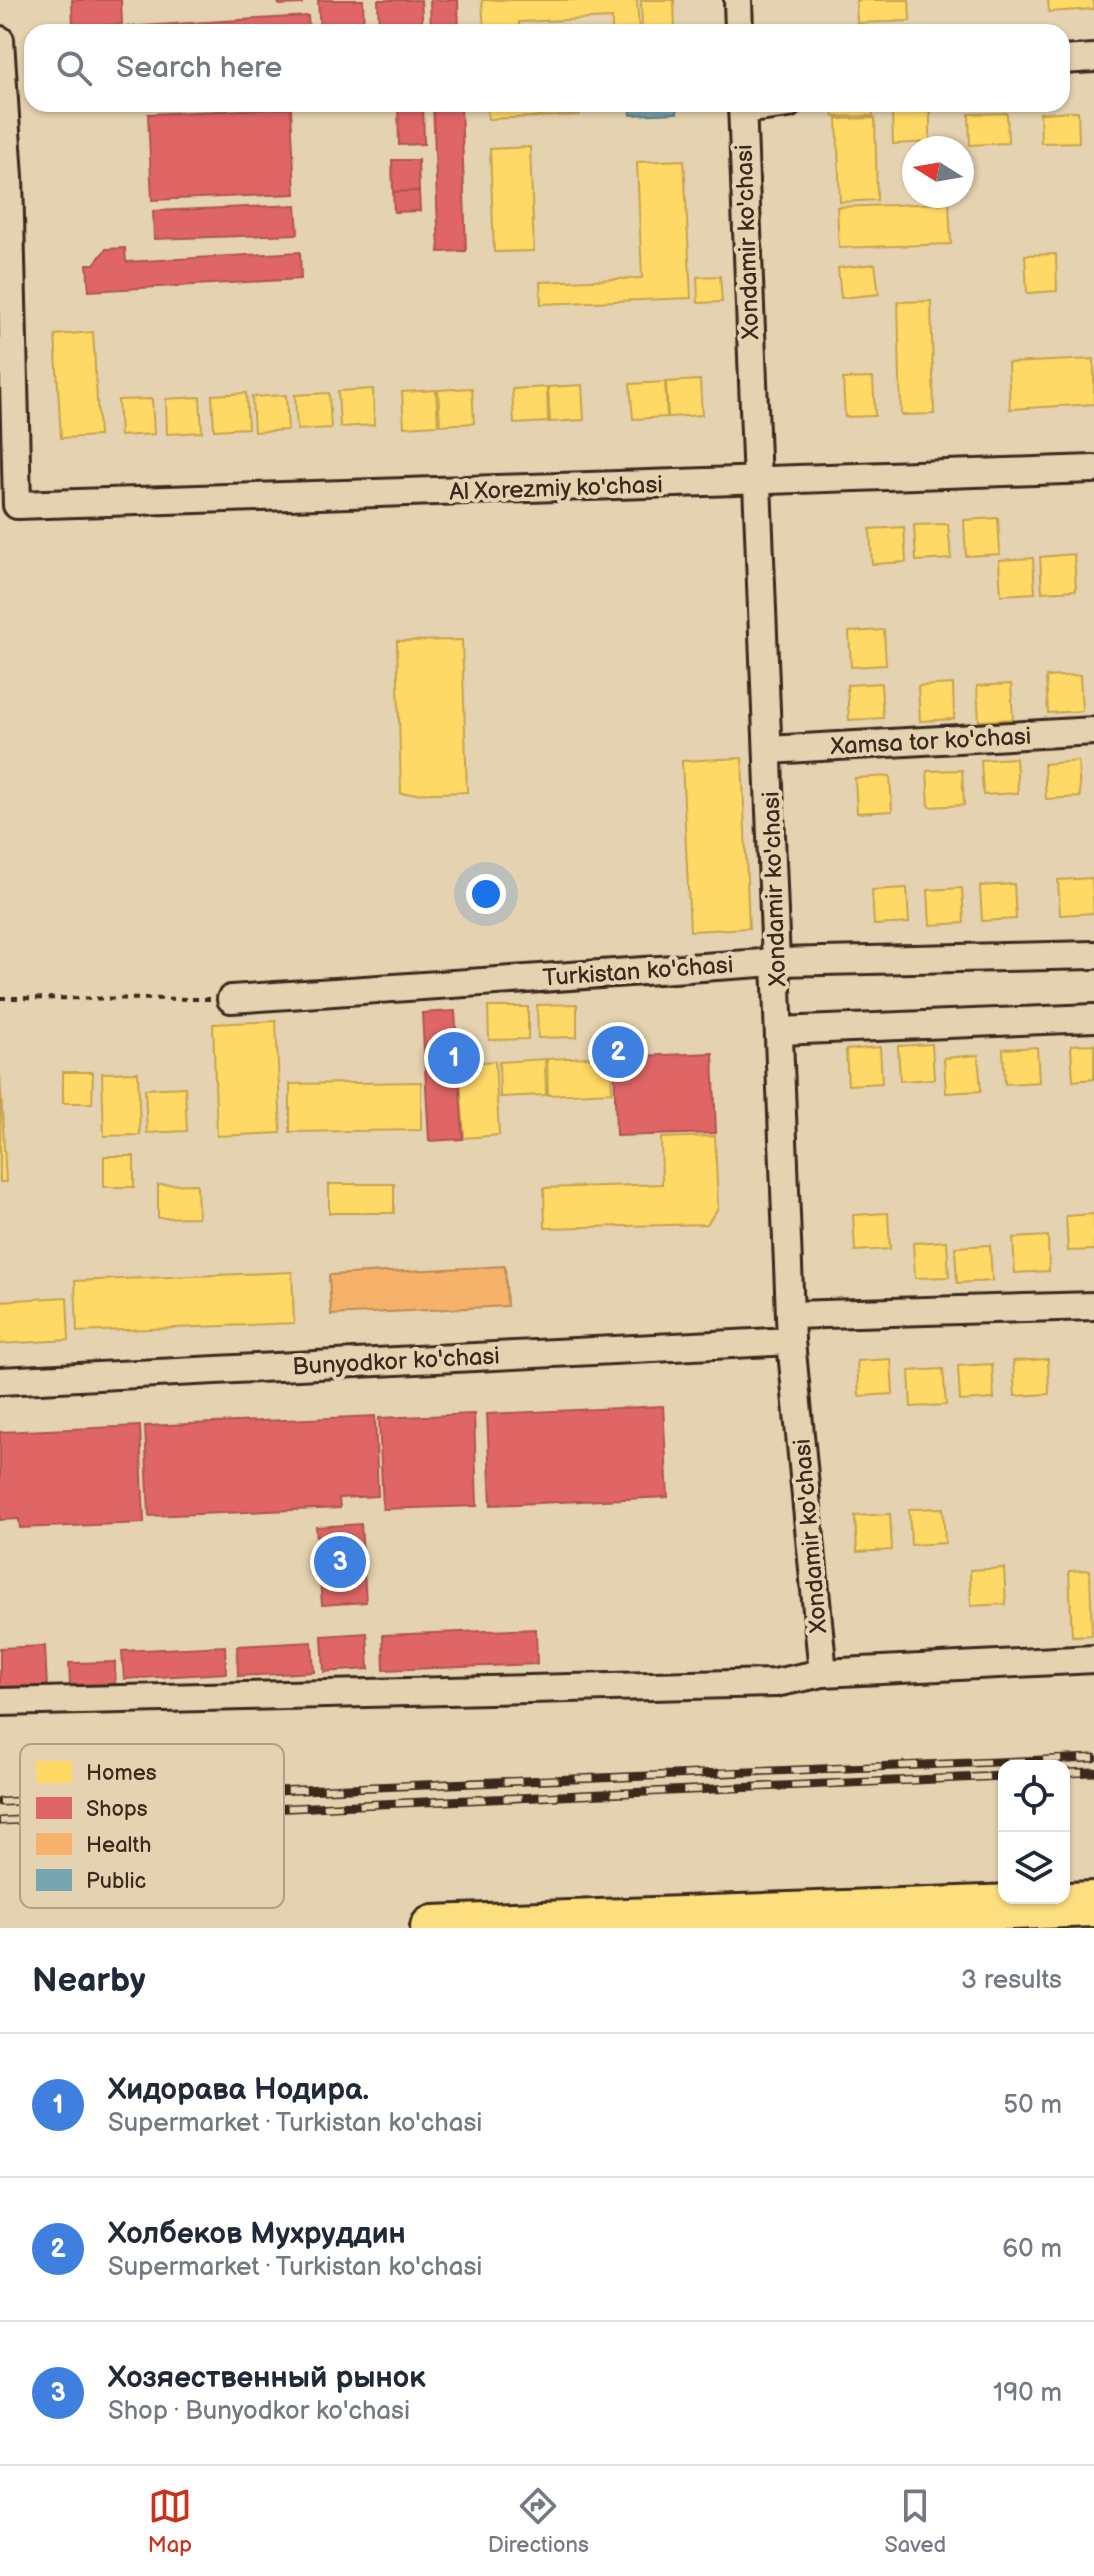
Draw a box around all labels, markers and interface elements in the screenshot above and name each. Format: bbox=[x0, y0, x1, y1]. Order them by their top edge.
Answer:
search box bbox=[24, 24, 1070, 112]
icon: search bbox=[52, 46, 96, 90]
text: Search here bbox=[116, 50, 282, 86]
north arrow bbox=[902, 136, 974, 208]
street label: Xondamir ko'chasi bbox=[730, 144, 765, 341]
street label: Al Xorezmiy ko'chasi bbox=[449, 470, 663, 507]
street label: Xamsa tor ko'chasi bbox=[829, 722, 1032, 761]
street label: Xondamir ko'chasi bbox=[757, 791, 792, 988]
your location bbox=[466, 874, 506, 914]
street label: Turkistan ko'chasi bbox=[542, 950, 734, 993]
pin: 2 bbox=[592, 1022, 644, 1082]
pin: 1 bbox=[428, 1028, 480, 1088]
street label: Bunyodkor ko'chasi bbox=[291, 1342, 501, 1381]
street label: Xondamir ko'chasi bbox=[788, 1437, 834, 1635]
pin: 3 bbox=[314, 1532, 366, 1592]
legend bbox=[20, 1744, 284, 1908]
text: Homes bbox=[86, 1760, 157, 1787]
map controls bbox=[998, 1760, 1070, 1904]
button: locate bbox=[998, 1760, 1070, 1832]
text: Shops bbox=[86, 1796, 148, 1823]
text: Health bbox=[86, 1832, 151, 1859]
button: layers bbox=[998, 1832, 1070, 1904]
text: Public bbox=[86, 1868, 146, 1895]
text: Nearby bbox=[32, 1960, 146, 2001]
text: 3 results bbox=[961, 1965, 1062, 1996]
text: Хидорава Нодира. bbox=[108, 2072, 369, 2108]
text: 1 bbox=[53, 2090, 63, 2121]
text: 50 m bbox=[1003, 2090, 1062, 2121]
text: Supermarket · Turkistan ko'chasi bbox=[108, 2108, 482, 2139]
text: Холбеков Мухруддин bbox=[108, 2216, 406, 2252]
text: 2 bbox=[50, 2234, 66, 2265]
text: 60 m bbox=[1002, 2234, 1062, 2265]
text: Supermarket · Turkistan ko'chasi bbox=[108, 2252, 482, 2283]
text: Хозяественный рынок bbox=[108, 2360, 425, 2396]
text: 3 bbox=[50, 2378, 66, 2409]
text: 190 m bbox=[993, 2378, 1062, 2409]
text: Shop · Bunyodkor ko'chasi bbox=[108, 2396, 410, 2427]
tab: Map bbox=[148, 2484, 192, 2559]
tab: Directions bbox=[488, 2484, 589, 2559]
tab: Saved bbox=[884, 2484, 946, 2559]

